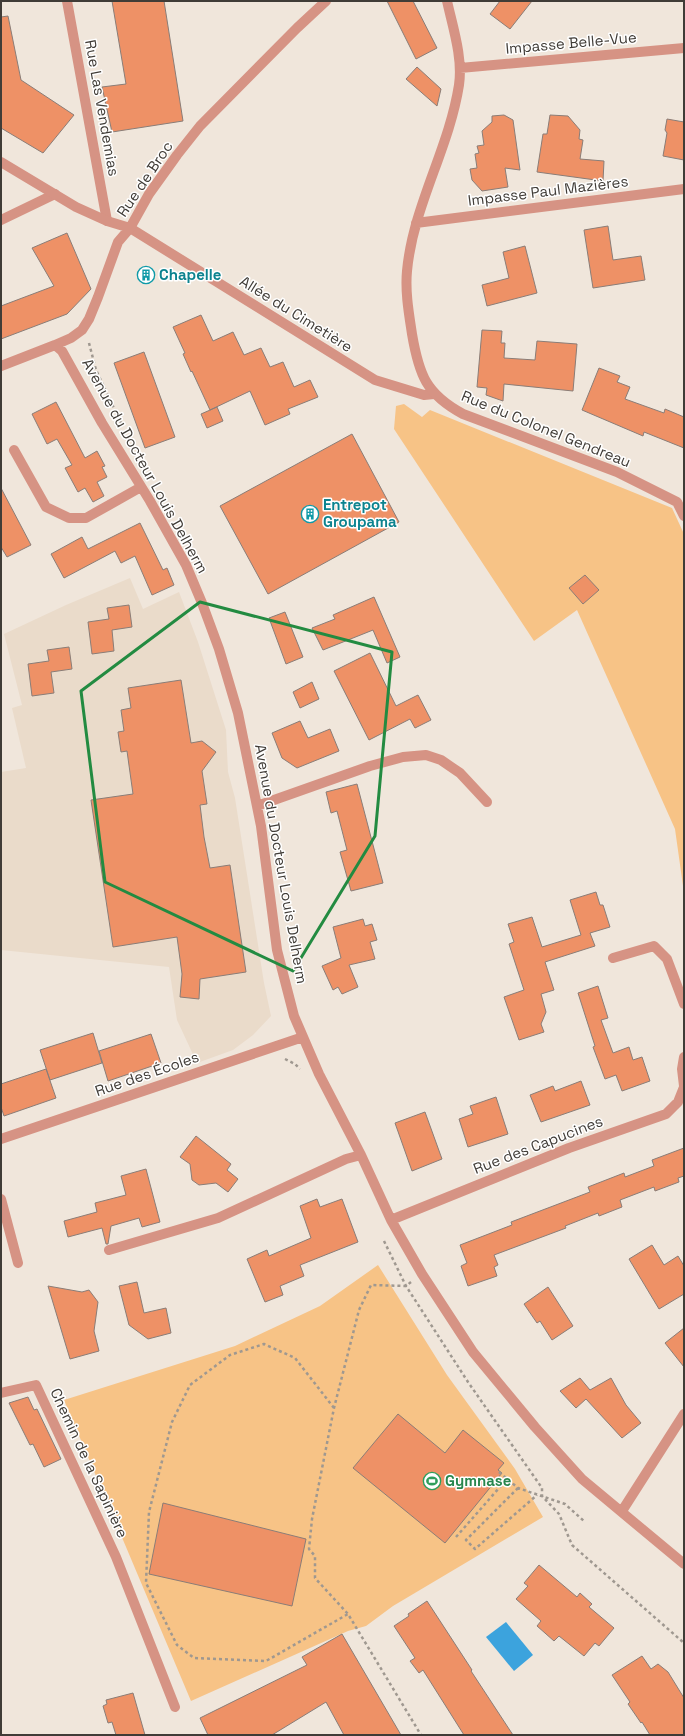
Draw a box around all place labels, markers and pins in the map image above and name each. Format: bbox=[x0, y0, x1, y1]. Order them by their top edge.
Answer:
building icon: Chapelle bbox=[136, 265, 156, 285]
place label: Chapelle bbox=[159, 265, 222, 284]
place label: Entrepot Groupama bbox=[323, 495, 397, 531]
building icon: Entrepot Groupama bbox=[300, 504, 320, 524]
sports icon: Gymnase bbox=[422, 1471, 442, 1491]
place label: Gymnase bbox=[445, 1471, 512, 1490]

